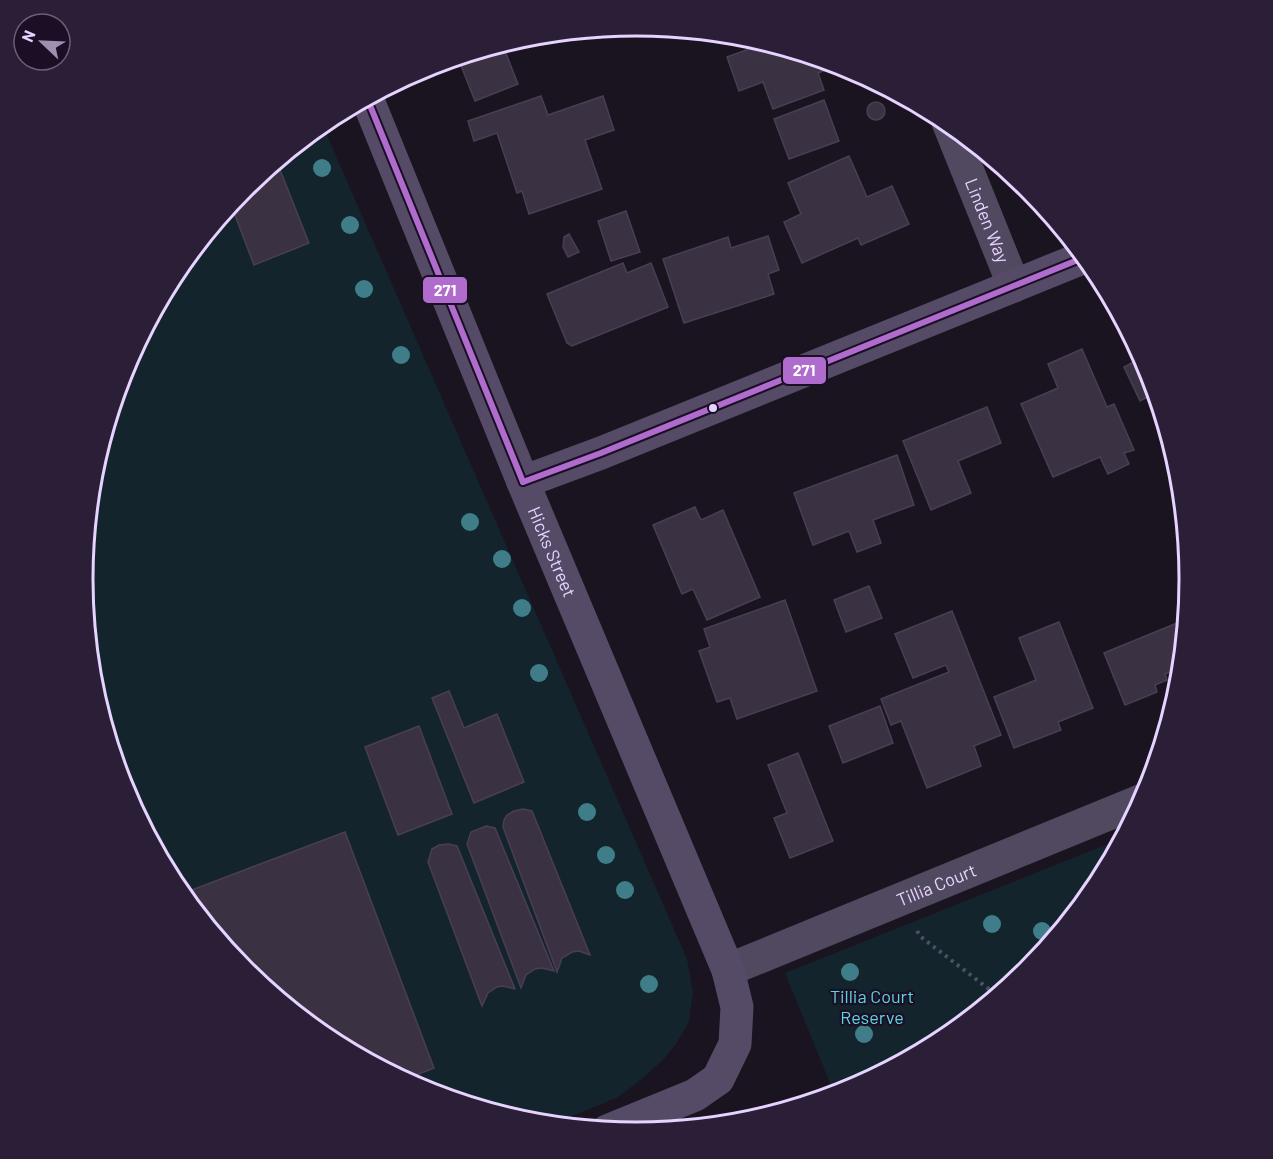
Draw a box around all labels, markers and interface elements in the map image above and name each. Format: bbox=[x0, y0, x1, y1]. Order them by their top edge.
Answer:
north arrow bbox=[12, 12, 72, 72]
text: N bbox=[17, 27, 39, 45]
street label: Linden Way bbox=[961, 175, 1014, 266]
line badge: 271 bbox=[422, 276, 468, 304]
text: 271 bbox=[434, 280, 456, 299]
line badge: 271 bbox=[782, 356, 827, 385]
text: 271 bbox=[793, 360, 815, 379]
unlabelled marker bbox=[707, 402, 719, 414]
street label: Hicks Street bbox=[523, 503, 581, 600]
street label: Tillia Court bbox=[893, 859, 979, 911]
park label: Tillia Court Reserve bbox=[830, 985, 914, 1028]

